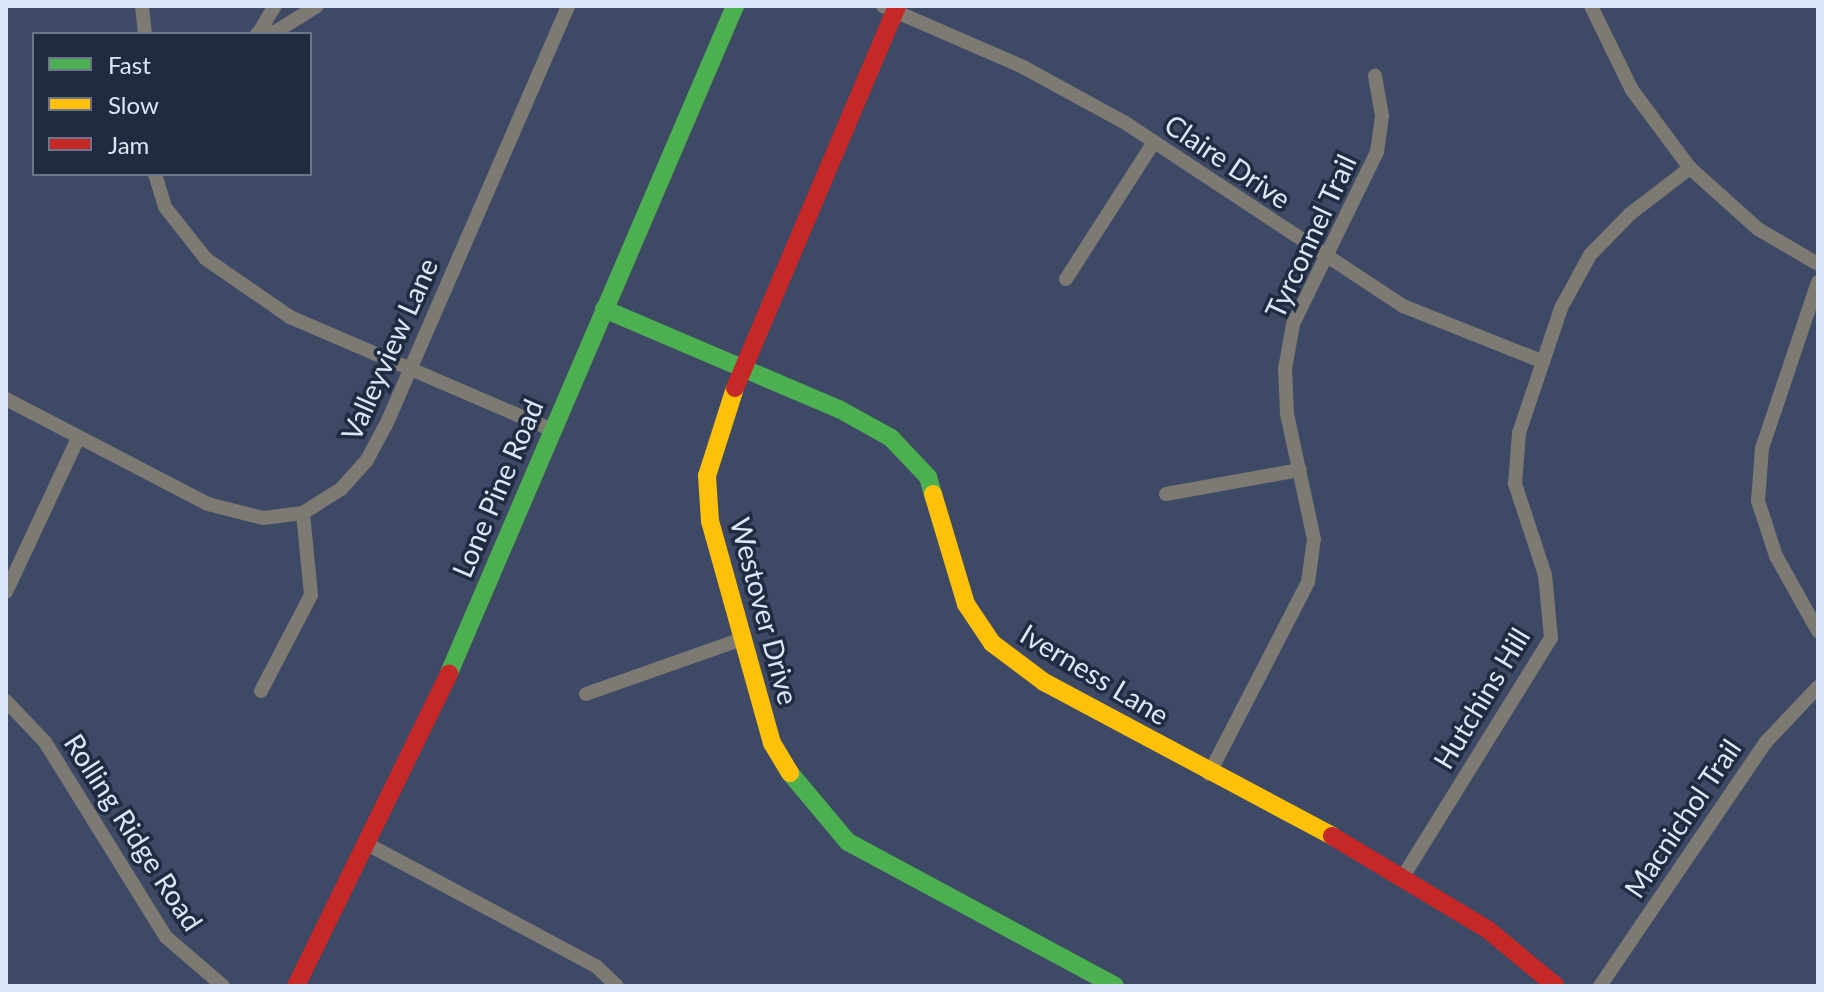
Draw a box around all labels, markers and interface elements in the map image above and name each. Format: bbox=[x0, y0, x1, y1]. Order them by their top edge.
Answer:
legend bbox=[32, 32, 312, 176]
text: Fast bbox=[108, 50, 151, 79]
text: Slow bbox=[108, 90, 159, 119]
street label: Claire Drive bbox=[1159, 107, 1297, 215]
text: Jam bbox=[108, 130, 149, 159]
street label: Tyrconnel Trail bbox=[1257, 148, 1363, 324]
street label: Valleyview Lane bbox=[334, 252, 444, 446]
street label: Lone Pine Road bbox=[444, 394, 550, 582]
street label: Westover Drive bbox=[724, 514, 806, 708]
street label: Iverness Lane bbox=[1015, 617, 1175, 731]
street label: Hutchins Hill bbox=[1426, 621, 1536, 775]
street label: Rolling Ridge Road bbox=[58, 727, 210, 937]
street label: Macnichol Trail bbox=[1616, 732, 1748, 904]

